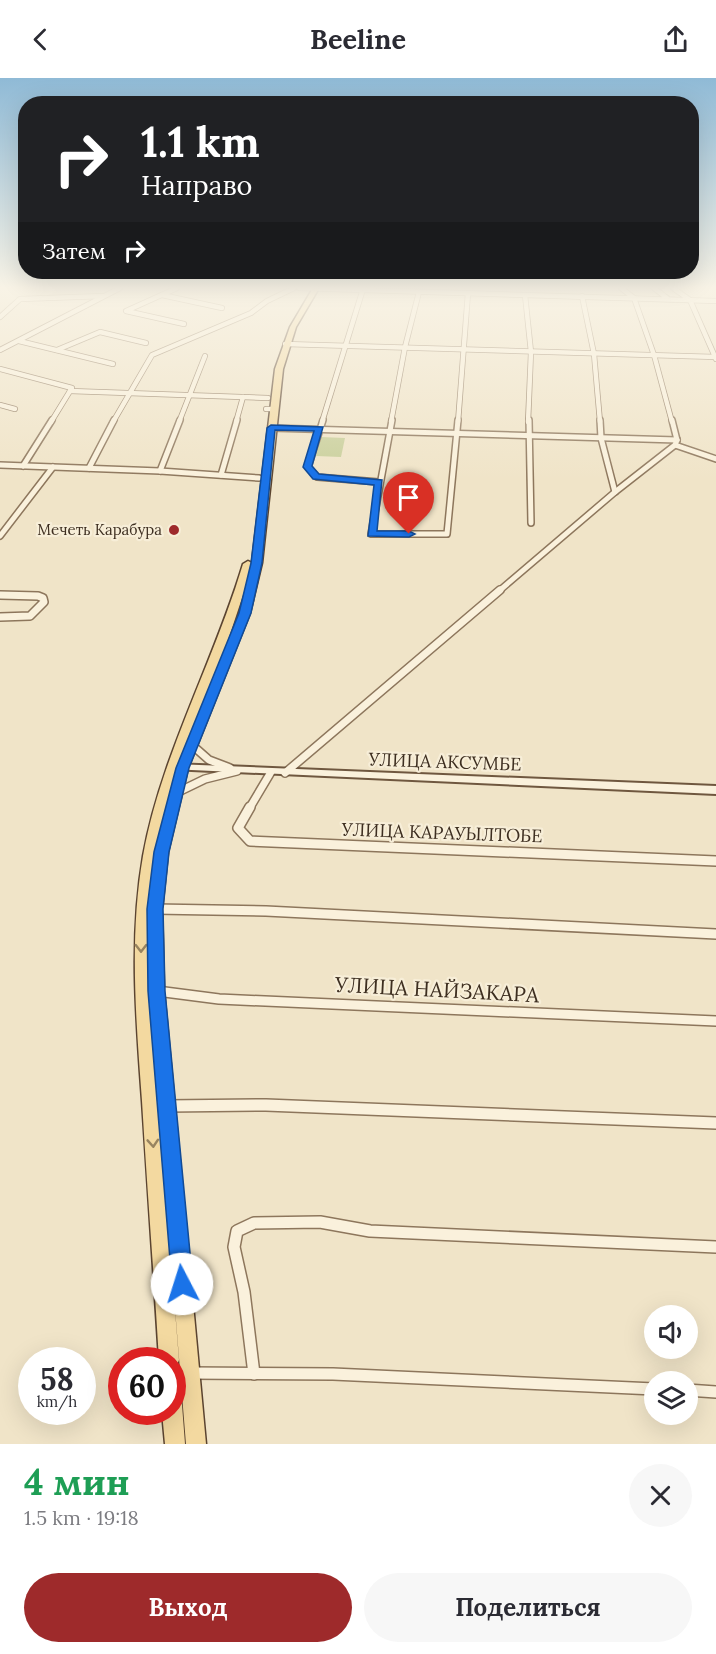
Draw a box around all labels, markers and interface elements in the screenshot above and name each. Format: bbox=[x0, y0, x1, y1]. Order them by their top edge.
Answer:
text: Beeline bbox=[310, 22, 406, 56]
icon: back bbox=[24, 23, 57, 56]
icon: share bbox=[659, 23, 692, 56]
text: 1.1 km bbox=[141, 115, 260, 169]
icon: right bbox=[42, 120, 120, 198]
text: Направо bbox=[141, 168, 252, 202]
icon: right bbox=[118, 234, 151, 267]
text: Затем bbox=[42, 237, 106, 265]
pin bbox=[383, 472, 434, 534]
icon: arrive bbox=[392, 481, 425, 514]
place label: Мечеть Карабура bbox=[37, 520, 162, 539]
marker: Мечеть Карабура bbox=[167, 523, 181, 537]
street label: УЛИЦА АКСУМБЕ bbox=[367, 747, 522, 776]
street label: УЛИЦА КАРАУЫЛТОБЕ bbox=[340, 817, 543, 847]
one-way arrow bbox=[135, 944, 147, 953]
street label: УЛИЦА НАЙЗАКАРА bbox=[333, 971, 540, 1008]
one-way arrow bbox=[146, 1139, 159, 1148]
position arrow bbox=[150, 1252, 214, 1316]
map controls bbox=[644, 1305, 698, 1425]
button: sound bbox=[644, 1305, 698, 1359]
speed limit sign: 60 bbox=[108, 1347, 186, 1425]
text: 58 bbox=[40, 1360, 74, 1398]
button: layers bbox=[644, 1371, 698, 1425]
text: km/h bbox=[37, 1392, 77, 1411]
text: 4 мин bbox=[24, 1459, 130, 1505]
button: close bbox=[629, 1464, 692, 1527]
text: 1.5 km · 19:18 bbox=[24, 1505, 139, 1530]
button: Выход bbox=[24, 1573, 352, 1642]
button: Поделиться bbox=[364, 1573, 692, 1642]

